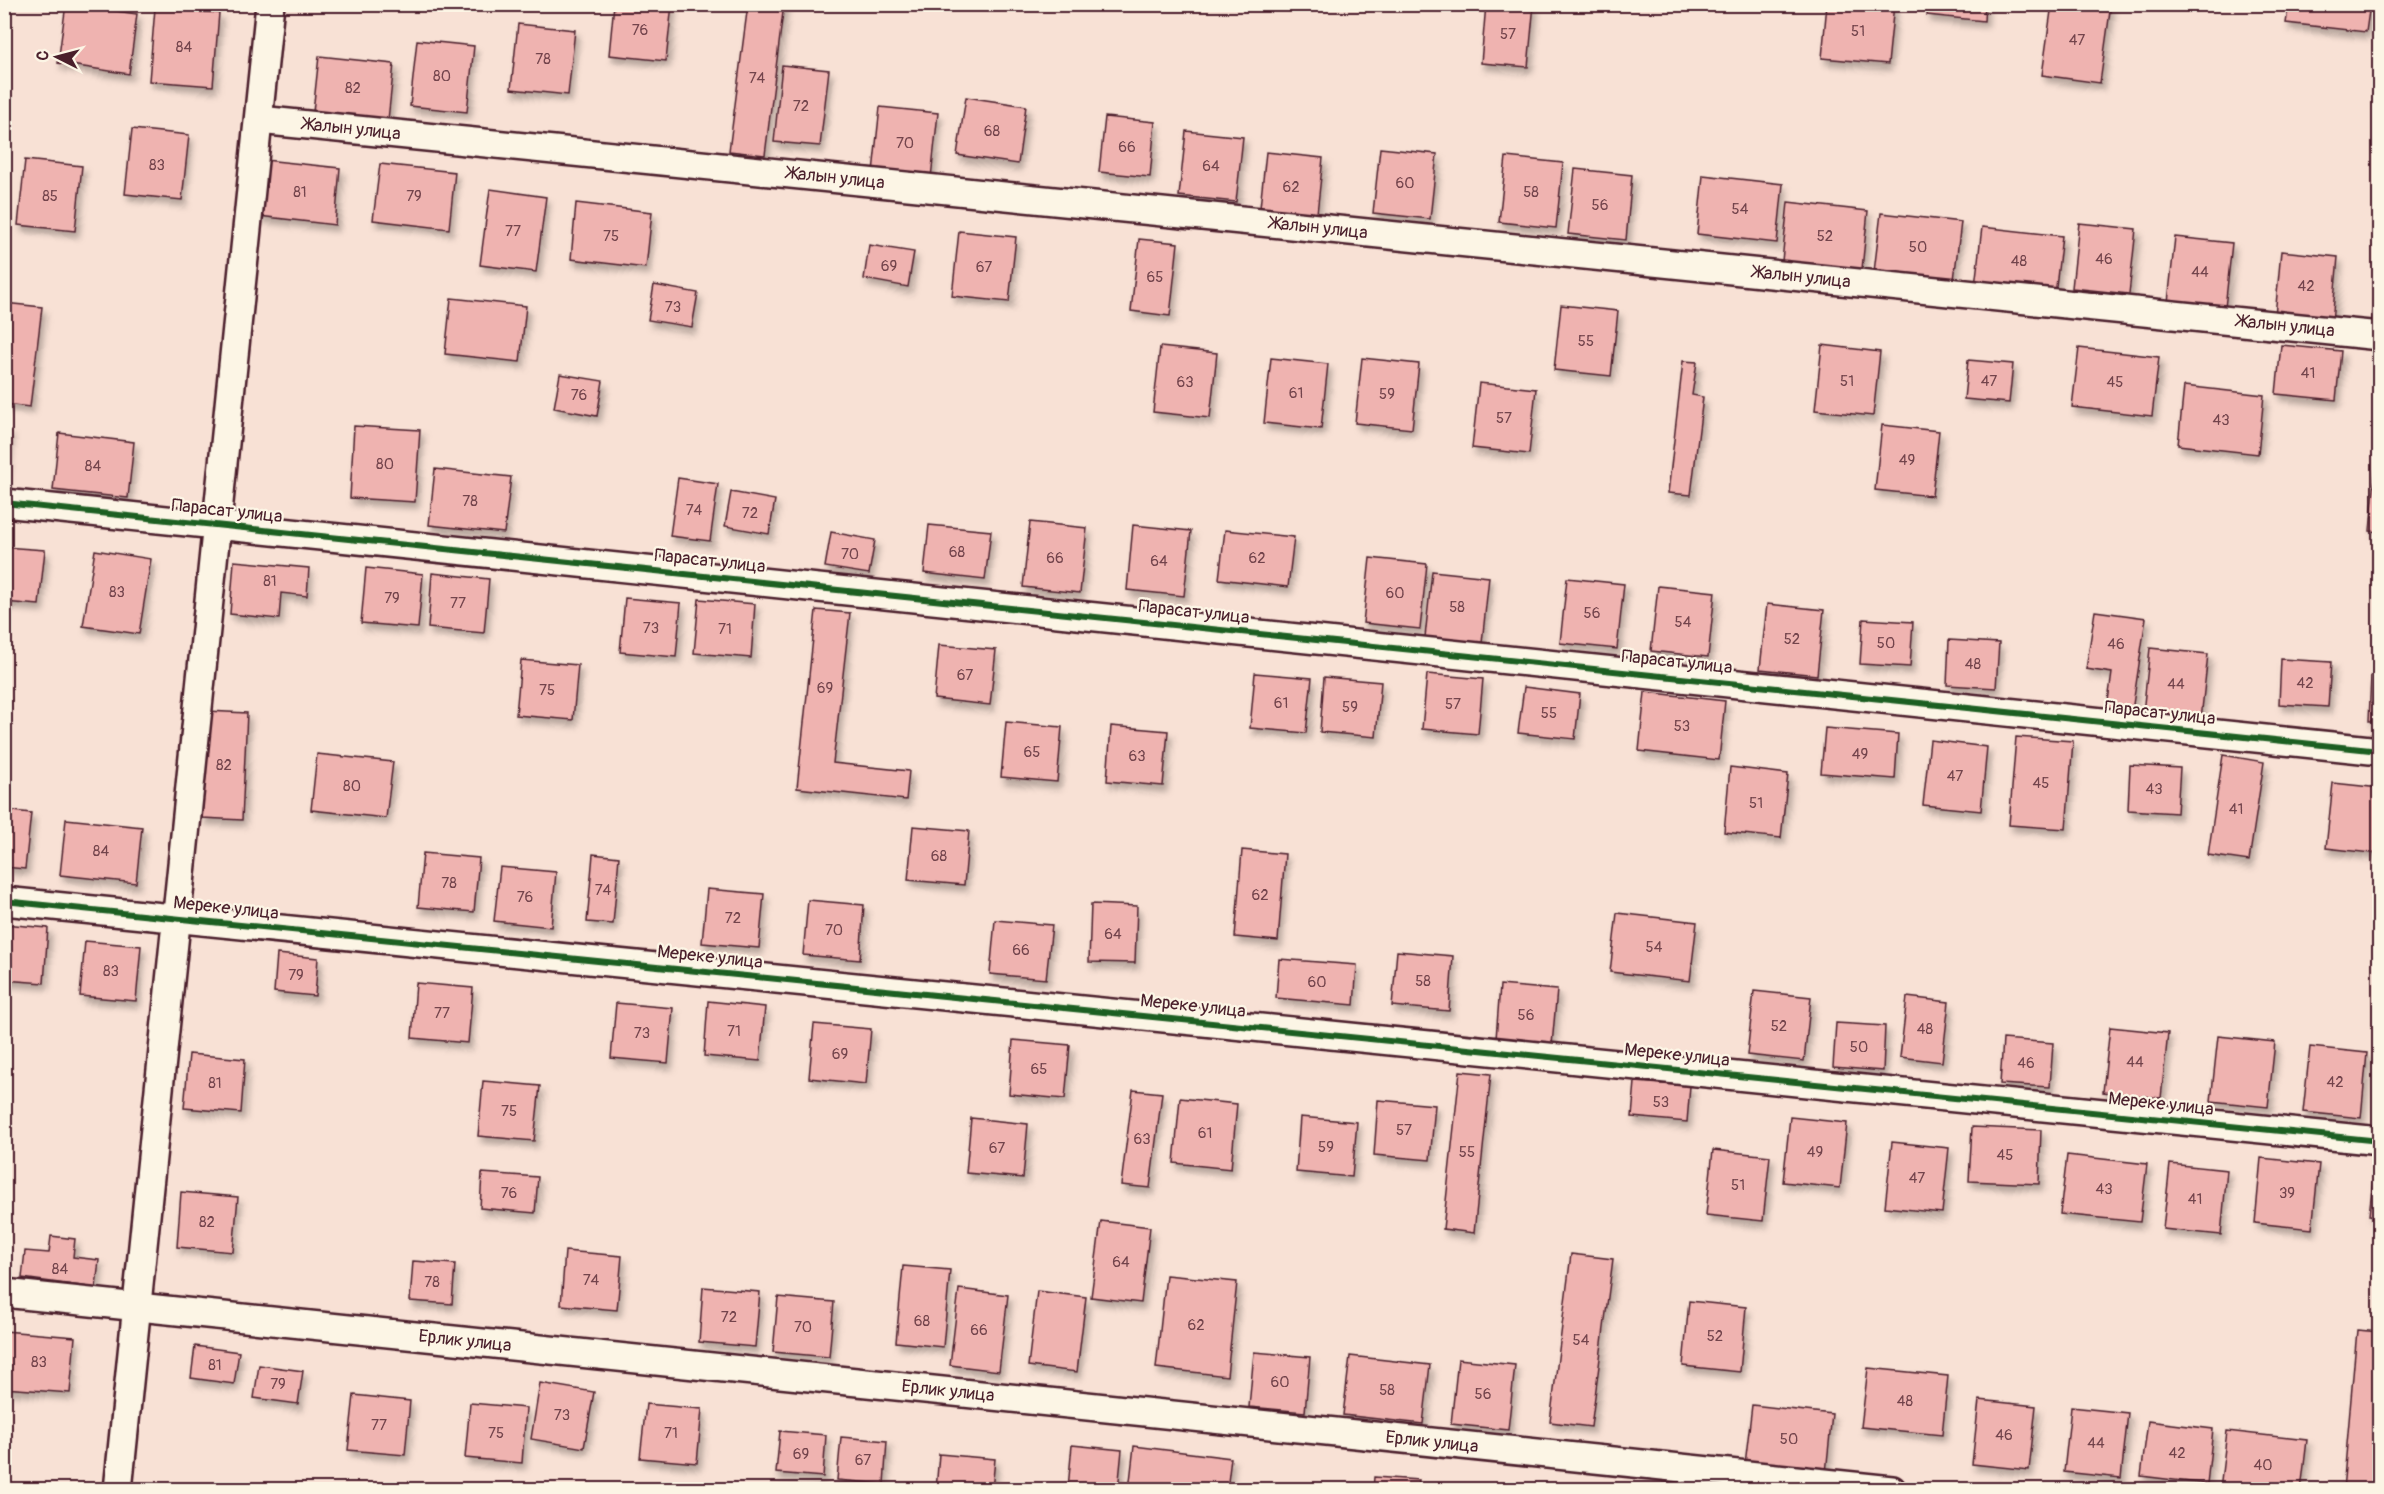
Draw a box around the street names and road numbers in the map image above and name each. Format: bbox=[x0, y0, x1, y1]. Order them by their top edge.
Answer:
street label: Жалын улица bbox=[299, 112, 402, 146]
street label: Жалын улица bbox=[783, 161, 886, 195]
street label: Жалын улица bbox=[1266, 211, 1369, 245]
street label: Жалын улица bbox=[1749, 260, 1852, 294]
street label: Жалын улица bbox=[2233, 309, 2336, 343]
street label: Парасат улица bbox=[170, 494, 284, 528]
street label: Парасат улица bbox=[653, 544, 767, 578]
street label: Парасат улица bbox=[1137, 595, 1251, 629]
street label: Парасат улица bbox=[1620, 645, 1734, 679]
street label: Парасат улица bbox=[2103, 696, 2217, 730]
street label: Мереке улица bbox=[172, 891, 280, 925]
street label: Мереке улица bbox=[656, 940, 764, 974]
street label: Мереке улица bbox=[1139, 989, 1247, 1023]
street label: Мереке улица bbox=[1623, 1038, 1731, 1072]
street label: Мереке улица bbox=[2107, 1087, 2215, 1121]
street label: Ерлик улица bbox=[417, 1325, 513, 1357]
street label: Ерлик улица bbox=[900, 1375, 996, 1407]
street label: Ерлик улица bbox=[1384, 1426, 1480, 1458]

